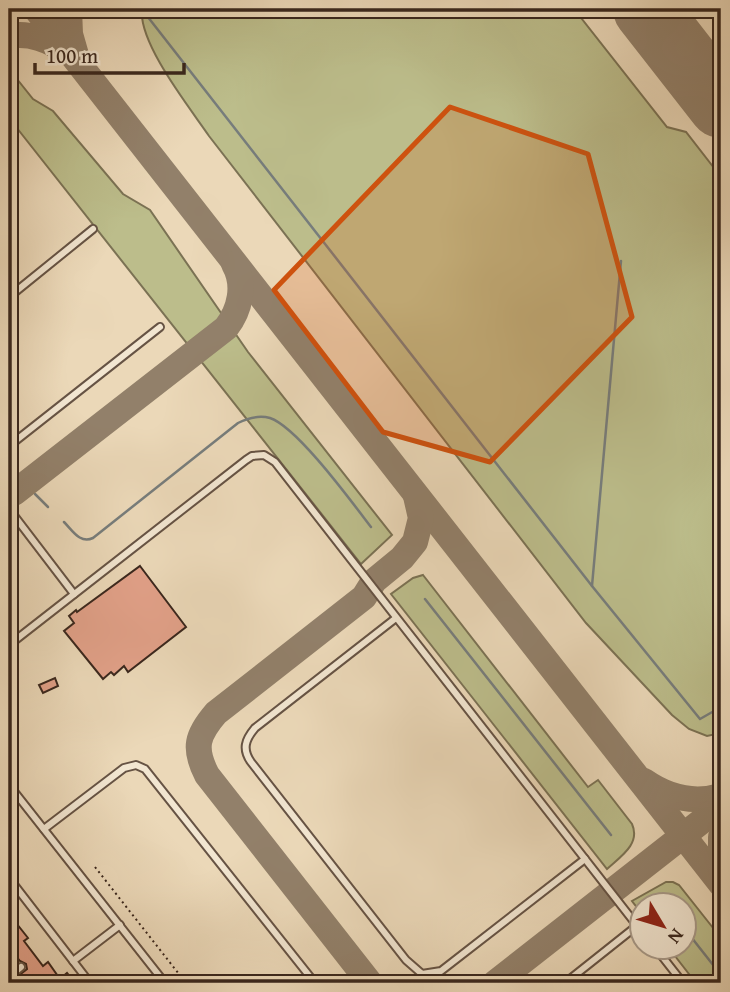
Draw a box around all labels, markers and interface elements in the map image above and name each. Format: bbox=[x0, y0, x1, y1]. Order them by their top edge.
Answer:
scale bar bbox=[35, 32, 184, 76]
text: 100 m bbox=[46, 40, 98, 71]
north arrow bbox=[628, 890, 698, 960]
text: N bbox=[661, 923, 691, 950]

